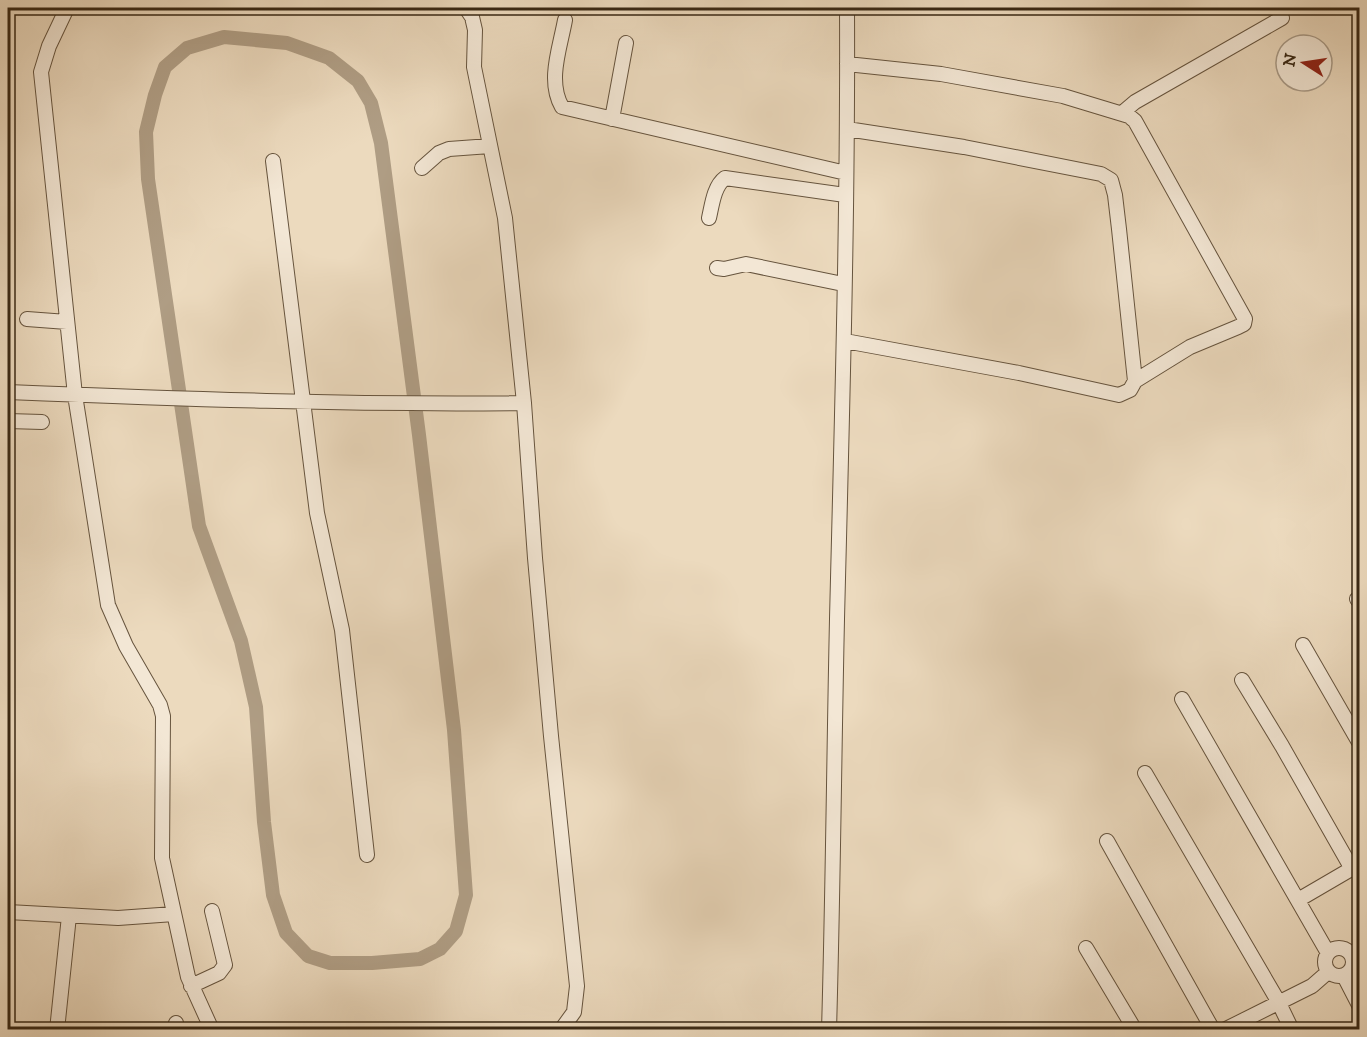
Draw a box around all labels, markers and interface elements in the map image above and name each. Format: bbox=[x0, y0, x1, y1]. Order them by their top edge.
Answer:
north arrow bbox=[1274, 33, 1334, 93]
text: N bbox=[1279, 52, 1301, 69]

